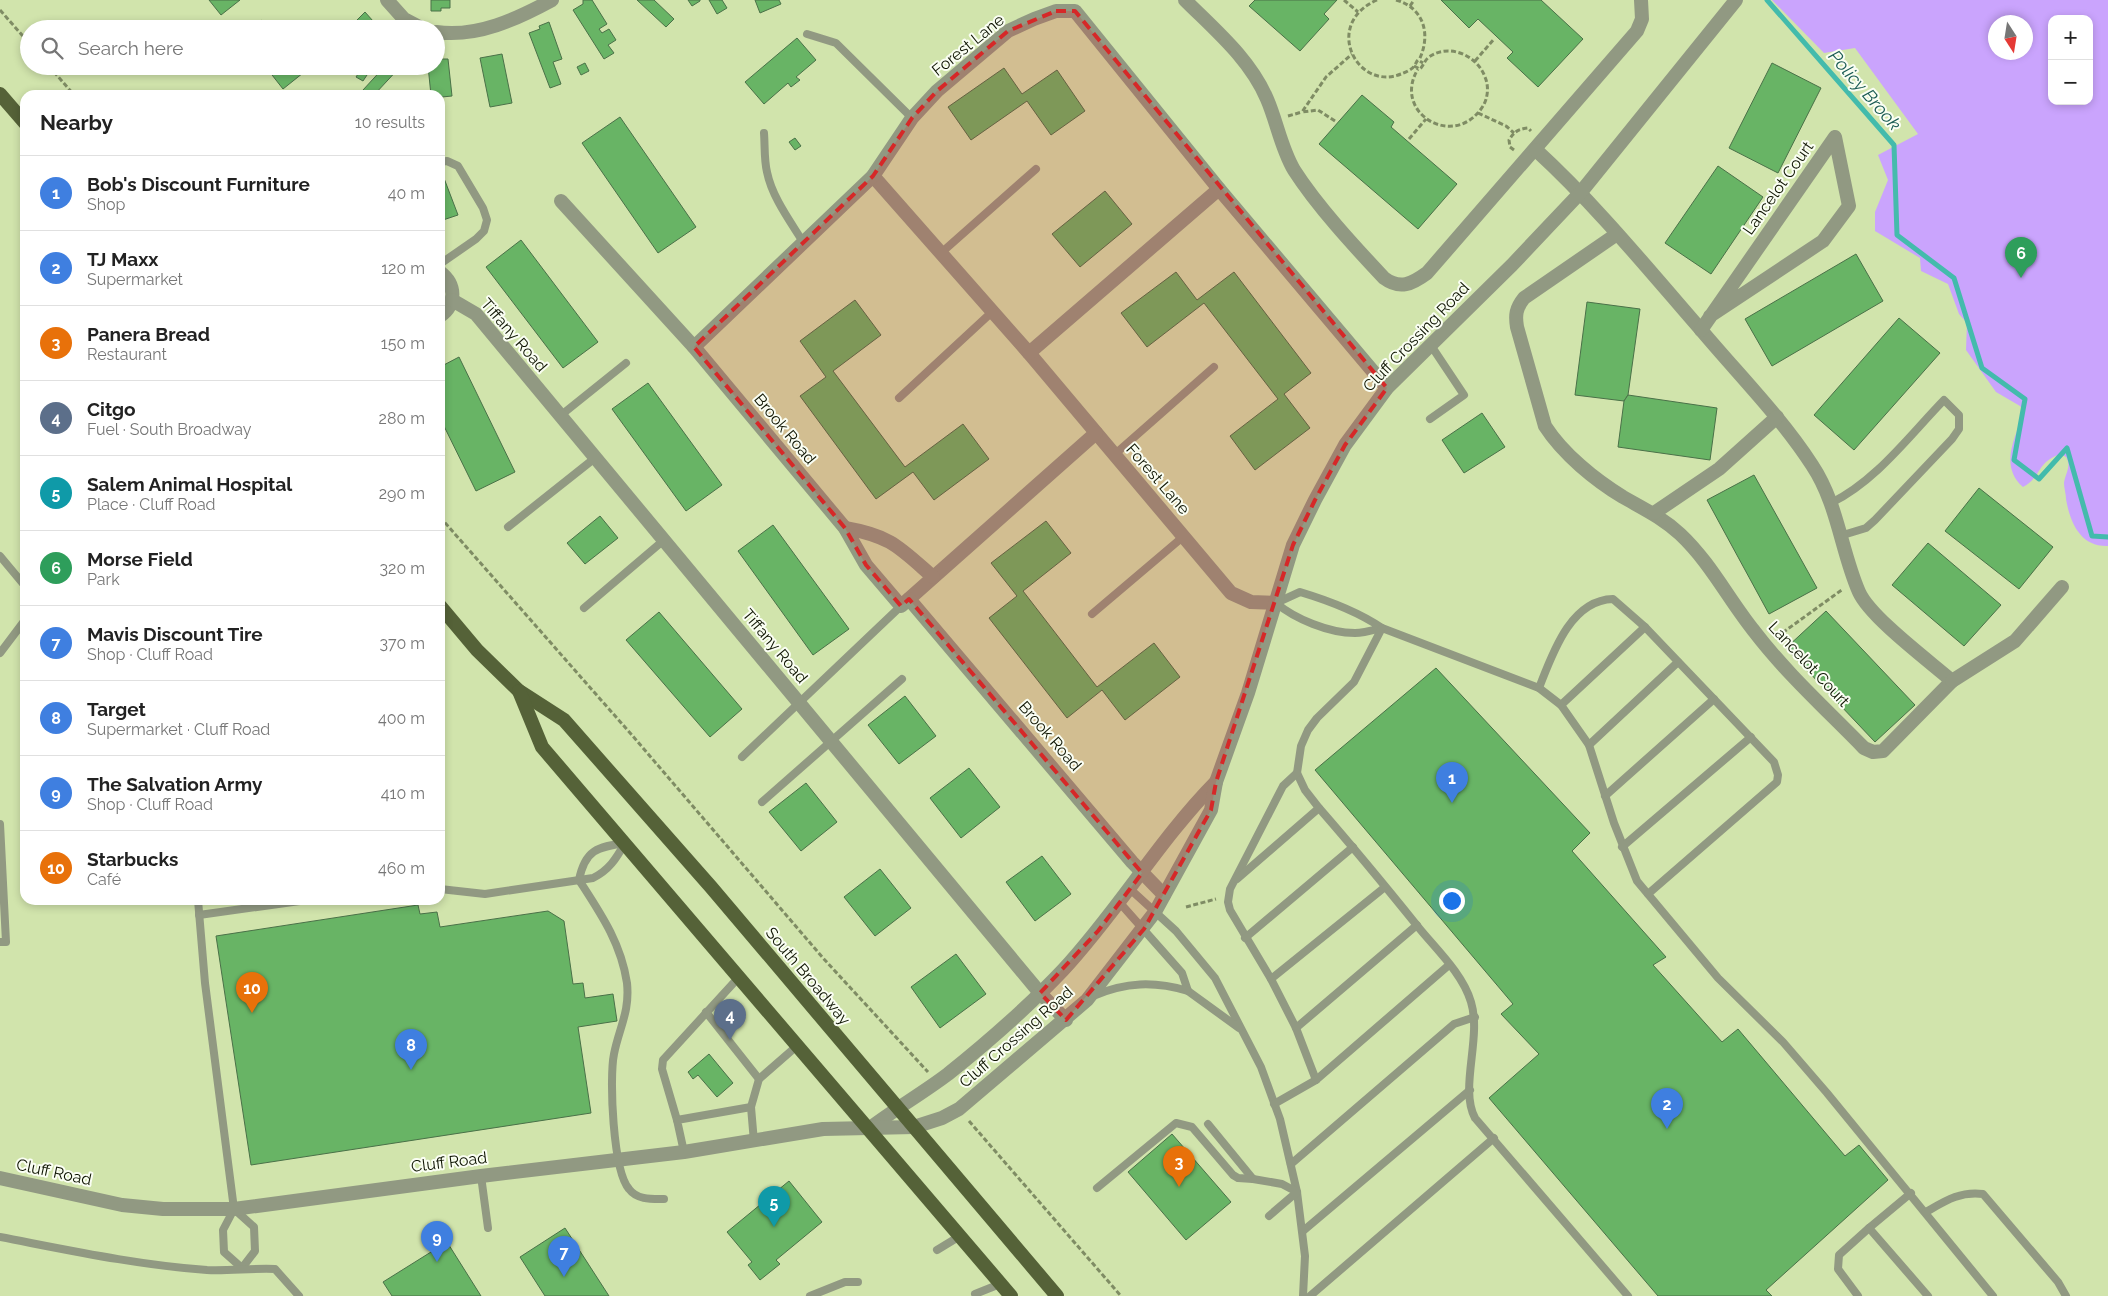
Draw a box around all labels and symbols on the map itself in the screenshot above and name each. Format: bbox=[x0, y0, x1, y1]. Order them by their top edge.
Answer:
street label: Forest Lane bbox=[928, 10, 1008, 80]
north arrow bbox=[1988, 15, 2033, 60]
water label: Policy Brook bbox=[1824, 46, 1906, 135]
street label: Lancelot Court bbox=[1739, 137, 1818, 238]
pin: 6 bbox=[2005, 237, 2037, 278]
street label: Cluff Crossing Road bbox=[1359, 278, 1473, 396]
street label: Tiffany Road bbox=[477, 294, 551, 376]
street label: Brook Road bbox=[750, 390, 820, 468]
street label: Forest Lane bbox=[1122, 440, 1194, 518]
street label: Tiffany Road bbox=[738, 605, 812, 687]
street label: Lancelot Court bbox=[1765, 617, 1854, 711]
street label: Brook Road bbox=[1015, 697, 1085, 775]
pin: 1 bbox=[1436, 762, 1468, 803]
your location bbox=[1439, 888, 1465, 914]
street label: South Broadway bbox=[762, 923, 855, 1029]
pin: 10 bbox=[236, 972, 268, 1013]
street label: Cluff Crossing Road bbox=[955, 982, 1077, 1092]
pin: 4 bbox=[714, 999, 746, 1040]
pin: 8 bbox=[395, 1029, 427, 1070]
pin: 2 bbox=[1651, 1088, 1683, 1129]
pin: 3 bbox=[1163, 1146, 1195, 1187]
street label: Cluff Road bbox=[410, 1148, 488, 1176]
street label: Cluff Road bbox=[15, 1155, 93, 1189]
pin: 5 bbox=[758, 1186, 790, 1227]
pin: 9 bbox=[421, 1221, 453, 1262]
pin: 7 bbox=[548, 1236, 580, 1277]

